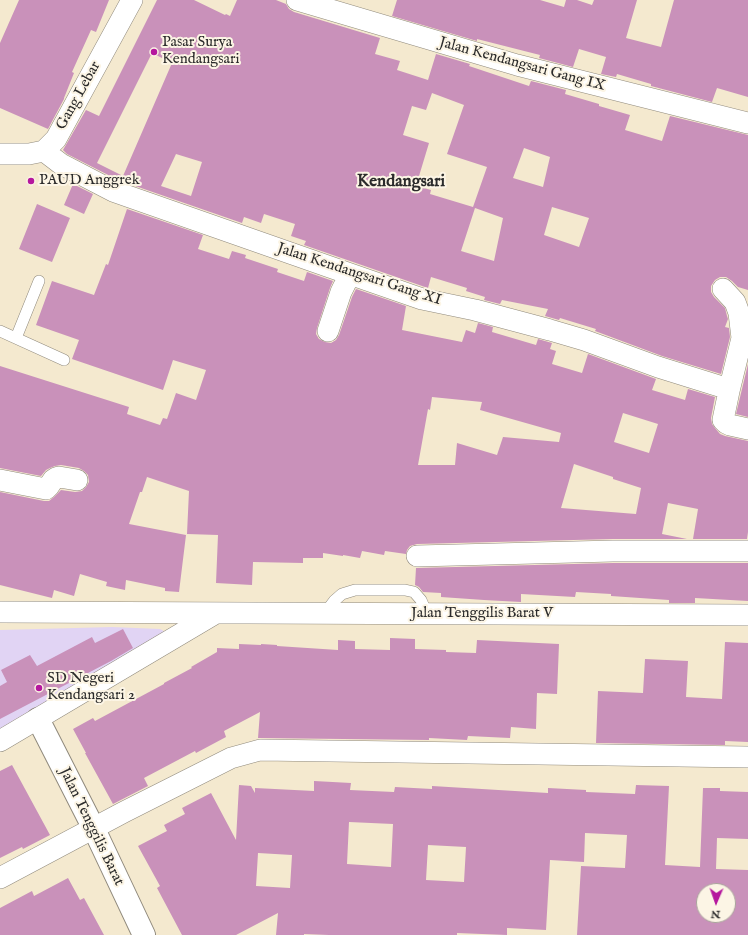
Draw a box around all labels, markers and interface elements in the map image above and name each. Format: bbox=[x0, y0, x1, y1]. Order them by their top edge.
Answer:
place label: Pasar Surya Kendangsari bbox=[162, 34, 240, 69]
street label: Jalan Kendangsari Gang IX bbox=[437, 34, 607, 96]
marker: Pasar Surya Kendangsari bbox=[149, 47, 159, 57]
street label: Gang Lebar bbox=[53, 59, 105, 133]
place label: PAUD Anggrek bbox=[39, 172, 140, 190]
district label: Kendangsari bbox=[357, 173, 445, 193]
marker: PAUD Anggrek bbox=[26, 176, 36, 186]
street label: Jalan Kendangsari Gang XI bbox=[275, 240, 443, 310]
street label: Jalan Tenggilis Barat V bbox=[411, 605, 553, 623]
place label: SD Negeri Kendangsari 2 bbox=[47, 670, 135, 705]
marker: SD Negeri Kendangsari 2 bbox=[34, 683, 44, 693]
street label: Jalan Tenggilis Barat bbox=[55, 765, 127, 889]
north arrow bbox=[696, 883, 736, 923]
text: N bbox=[711, 907, 721, 921]

